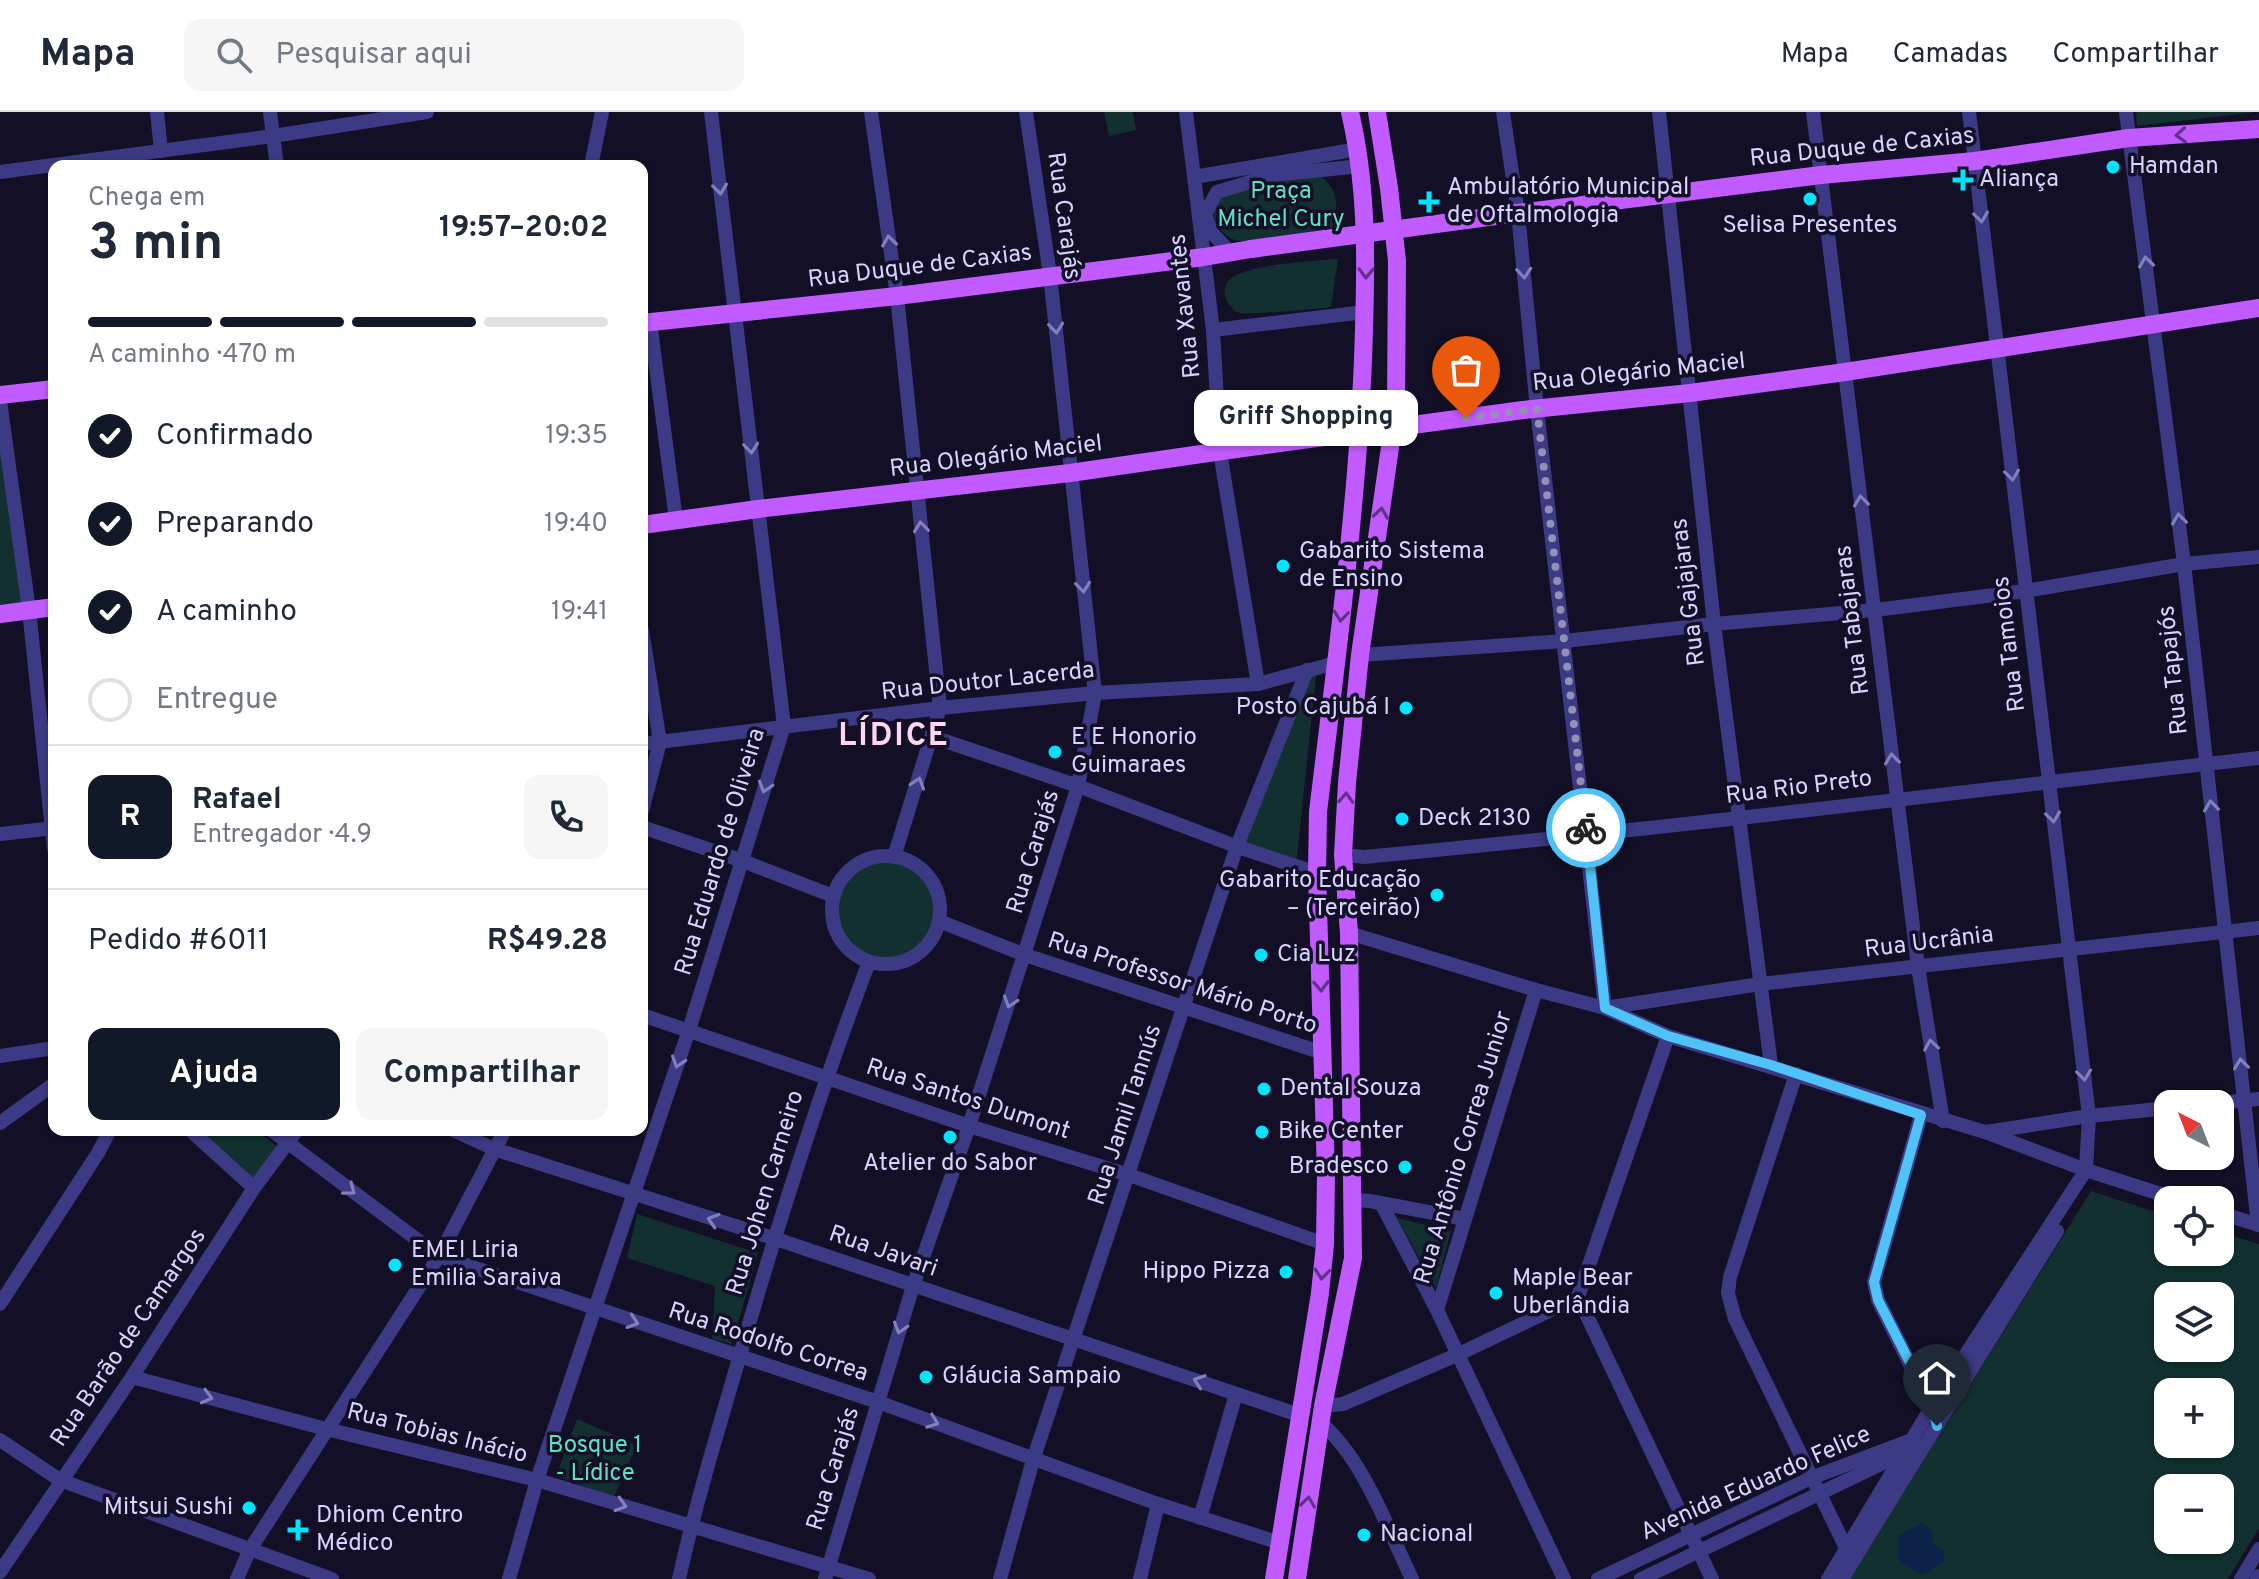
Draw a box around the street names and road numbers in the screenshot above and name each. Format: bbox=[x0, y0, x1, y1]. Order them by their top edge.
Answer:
street label: Rua Duque de Caxias bbox=[1748, 121, 1976, 175]
street label: Rua Carajás bbox=[1039, 150, 1087, 282]
street label: Rua Xavantes bbox=[1164, 232, 1208, 380]
street label: Rua Duque de Caxias bbox=[806, 238, 1034, 296]
street label: Rua Olegário Maciel bbox=[1531, 347, 1747, 399]
street label: Rua Olegário Maciel bbox=[888, 429, 1104, 485]
street label: Rua Gajajaras bbox=[1665, 516, 1713, 668]
street label: Rua Tabajaras bbox=[1829, 543, 1877, 697]
street label: Rua Tamoios bbox=[1987, 574, 2033, 714]
street label: Rua Tapajós bbox=[2152, 604, 2196, 736]
street label: Rua Doutor Lacerda bbox=[880, 656, 1096, 708]
street label: Rua Eduardo de Oliveira bbox=[669, 725, 773, 979]
street label: Rua Rio Preto bbox=[1724, 764, 1874, 812]
street label: Rua Carajás bbox=[1001, 786, 1067, 918]
street label: Rua Ucrânia bbox=[1863, 920, 1995, 966]
street label: Rua Professor Mário Porto bbox=[1043, 926, 1321, 1042]
street label: Rua Antônio Correa Junior bbox=[1408, 1008, 1520, 1288]
street label: Rua Jamil Tannús bbox=[1083, 1021, 1169, 1209]
street label: Rua Santos Dumont bbox=[862, 1053, 1074, 1147]
street label: Rua Johen Carneiro bbox=[721, 1087, 811, 1299]
street label: Rua Javari bbox=[825, 1219, 941, 1285]
street label: Rua Barão de Camargos bbox=[45, 1223, 213, 1453]
street label: Rua Rodolfo Correa bbox=[664, 1297, 872, 1389]
street label: Rua Tobias Inácio bbox=[343, 1397, 531, 1471]
street label: Rua Carajás bbox=[801, 1403, 867, 1535]
street label: Avenida Eduardo Felice bbox=[1636, 1420, 1876, 1548]

